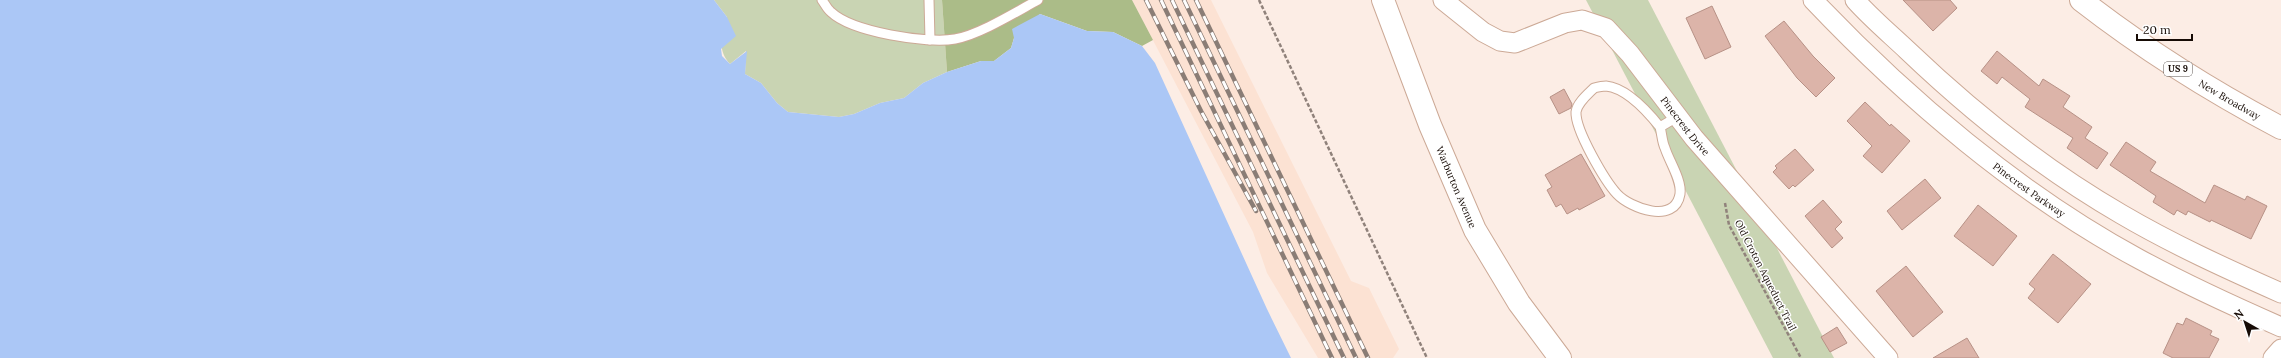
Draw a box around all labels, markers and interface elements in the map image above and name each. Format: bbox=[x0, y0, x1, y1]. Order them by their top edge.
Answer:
scale bar bbox=[2137, 16, 2192, 42]
text: 20 m bbox=[2143, 22, 2171, 37]
road number: US 9 bbox=[2164, 62, 2192, 76]
street label: New Broadway bbox=[2196, 77, 2263, 123]
street label: Pinecrest Drive bbox=[1658, 94, 1713, 159]
street label: Warburton Avenue bbox=[1433, 144, 1480, 231]
street label: Pinecrest Parkway bbox=[1990, 160, 2068, 220]
street label: Old Croton Aqueduct Trail bbox=[1732, 217, 1799, 333]
north arrow bbox=[2225, 302, 2265, 342]
text: N bbox=[2231, 306, 2247, 322]

